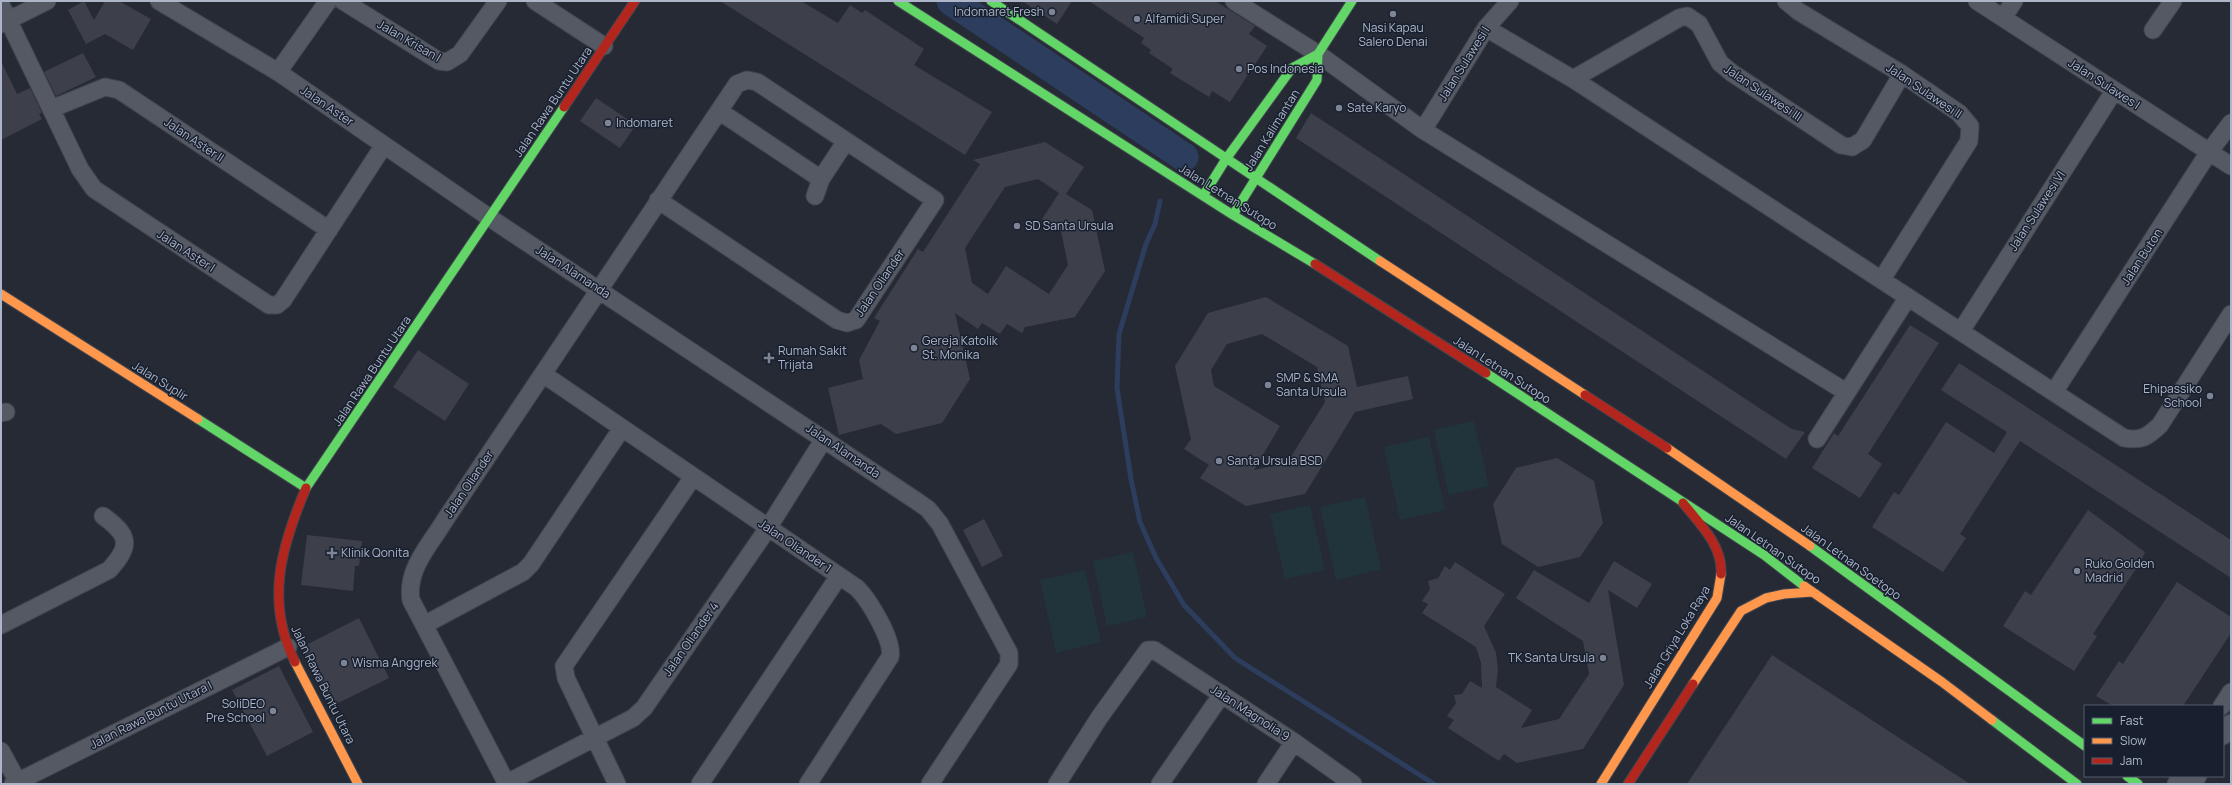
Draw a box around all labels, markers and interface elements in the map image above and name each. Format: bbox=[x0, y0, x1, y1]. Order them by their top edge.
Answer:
place label: Indomaret Fresh bbox=[954, 3, 1044, 20]
marker: Indomaret Fresh bbox=[1047, 7, 1057, 17]
marker: Nasi Kapau Salero Denai bbox=[1388, 9, 1398, 19]
place label: Alfamidi Super bbox=[1145, 10, 1225, 27]
marker: Alfamidi Super bbox=[1132, 14, 1142, 24]
street label: Jalan Krisan I bbox=[374, 16, 444, 66]
place label: Nasi Kapau Salero Denai bbox=[1358, 19, 1428, 50]
street label: Jalan Sulawesi I bbox=[1434, 23, 1493, 104]
street label: Jalan Rawa Buntu Utara bbox=[509, 43, 596, 160]
street label: Jalan Sulawes I bbox=[2065, 54, 2143, 113]
street label: Jalan Sulawesi II bbox=[1883, 59, 1966, 122]
place label: Pos Indonesia bbox=[1247, 60, 1324, 77]
street label: Jalan Sulawesi III bbox=[1721, 60, 1806, 125]
marker: Pos Indonesia bbox=[1234, 64, 1244, 74]
street label: Jalan Aster bbox=[297, 81, 358, 130]
street label: Jalan Kalimantan bbox=[1240, 86, 1303, 174]
place label: Sate Karyo bbox=[1347, 99, 1406, 116]
marker: Sate Karyo bbox=[1334, 103, 1344, 113]
street label: Jalan Aster II bbox=[161, 113, 228, 166]
place label: Indomaret bbox=[616, 114, 673, 131]
marker: Indomaret bbox=[603, 118, 613, 128]
street label: Jalan Letnan Sutopo bbox=[1176, 159, 1281, 234]
street label: Jalan Sulawesi VI bbox=[2004, 167, 2069, 254]
place label: SD Santa Ursula bbox=[1025, 217, 1113, 234]
marker: SD Santa Ursula bbox=[1012, 221, 1022, 231]
street label: Jalan Aster I bbox=[154, 225, 219, 276]
street label: Jalan Buton bbox=[2117, 225, 2166, 288]
street label: Jalan Alamanda bbox=[533, 241, 614, 302]
street label: Jalan Oliander bbox=[851, 245, 909, 320]
street label: Jalan Rawa Buntu Utara bbox=[328, 312, 415, 429]
place label: Gereja Katolik St. Monika bbox=[922, 332, 999, 363]
street label: Jalan Letnan Sutopo bbox=[1450, 332, 1554, 407]
place label: Rumah Sakit Trijata bbox=[778, 342, 847, 373]
marker: Gereja Katolik St. Monika bbox=[909, 343, 919, 353]
marker: Rumah Sakit Trijata bbox=[763, 352, 775, 364]
street label: Jalan Suplir bbox=[129, 357, 192, 405]
place label: SMP & SMA Santa Ursula bbox=[1276, 369, 1346, 400]
marker: SMP & SMA Santa Ursula bbox=[1263, 380, 1273, 390]
place label: Ehipassiko School bbox=[2143, 380, 2202, 411]
marker: Ehipassiko School bbox=[2205, 391, 2215, 401]
street label: Jalan Alamanda bbox=[803, 419, 884, 482]
street label: Jalan Oliander bbox=[440, 446, 498, 521]
place label: Santa Ursula BSD bbox=[1227, 452, 1323, 469]
marker: Santa Ursula BSD bbox=[1214, 456, 1224, 466]
street label: Jalan Letnan Sutopo bbox=[1722, 509, 1824, 588]
street label: Jalan Oliander 1 bbox=[755, 515, 835, 576]
street label: Jalan Letnan Soetopo bbox=[1798, 519, 1905, 604]
place label: Klinik Qonita bbox=[341, 544, 409, 561]
marker: Klinik Qonita bbox=[326, 547, 338, 559]
place label: Ruko Golden Madrid bbox=[2085, 555, 2154, 586]
marker: Ruko Golden Madrid bbox=[2072, 566, 2082, 576]
street label: Jalan Griya Loka Raya bbox=[1639, 582, 1714, 691]
street label: Jalan Oliander 4 bbox=[659, 598, 723, 679]
street label: Jalan Rawa Buntu Utara bbox=[287, 623, 360, 747]
place label: TK Santa Ursula bbox=[1508, 649, 1595, 666]
marker: TK Santa Ursula bbox=[1598, 653, 1608, 663]
place label: Wisma Anggrek bbox=[352, 654, 438, 671]
marker: Wisma Anggrek bbox=[339, 658, 349, 668]
street label: Jalan Rawa Buntu Utara I bbox=[87, 676, 215, 753]
street label: Jalan Magnolia 9 bbox=[1207, 681, 1293, 745]
place label: SoliDEO Pre School bbox=[206, 695, 265, 726]
legend bbox=[2084, 705, 2224, 777]
marker: SoliDEO Pre School bbox=[268, 706, 278, 716]
text: Fast bbox=[2120, 712, 2144, 729]
text: Slow bbox=[2120, 732, 2146, 749]
text: Jam bbox=[2120, 752, 2142, 769]

